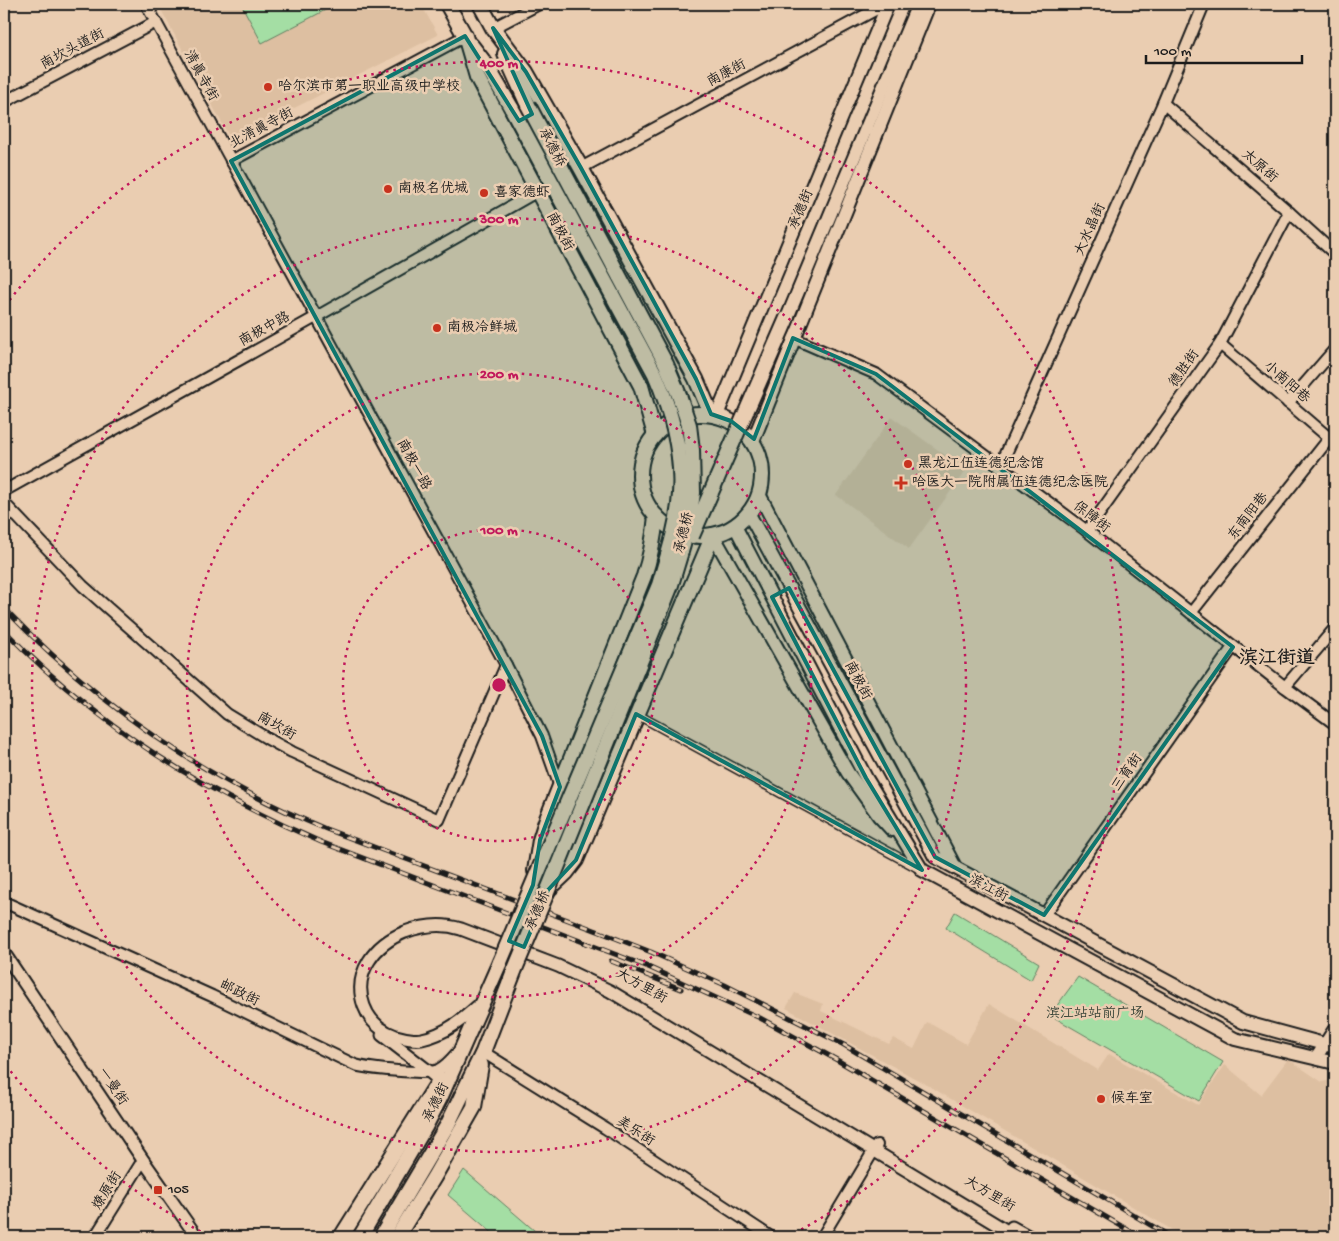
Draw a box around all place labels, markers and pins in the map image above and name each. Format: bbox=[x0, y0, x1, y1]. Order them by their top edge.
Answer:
place label: 哈尔滨市第一职业高级中学校 bbox=[278, 78, 460, 96]
marker: 哈尔滨市第一职业高级中学校 bbox=[262, 81, 274, 93]
place label: 南极名优城 bbox=[398, 180, 468, 198]
marker: 南极名优城 bbox=[382, 183, 394, 195]
place label: 喜家德虾 bbox=[494, 184, 550, 202]
marker: 喜家德虾 bbox=[478, 187, 490, 199]
place label: 南极冷鲜城 bbox=[447, 319, 517, 337]
marker: 南极冷鲜城 bbox=[431, 322, 443, 334]
place label: 黑龙江伍连德纪念馆 bbox=[918, 455, 1044, 473]
marker: 黑龙江伍连德纪念馆 bbox=[902, 458, 914, 470]
place label: 哈医大一院附属伍连德纪念医院 bbox=[912, 474, 1108, 492]
marker: 哈医大一院附属伍连德纪念医院 bbox=[894, 476, 908, 490]
centre of rings bbox=[490, 676, 508, 694]
place label: 候车室 bbox=[1111, 1090, 1153, 1108]
marker: 候车室 bbox=[1095, 1093, 1107, 1105]
place label: 105 bbox=[167, 1182, 189, 1199]
marker: 105 bbox=[152, 1184, 164, 1196]

